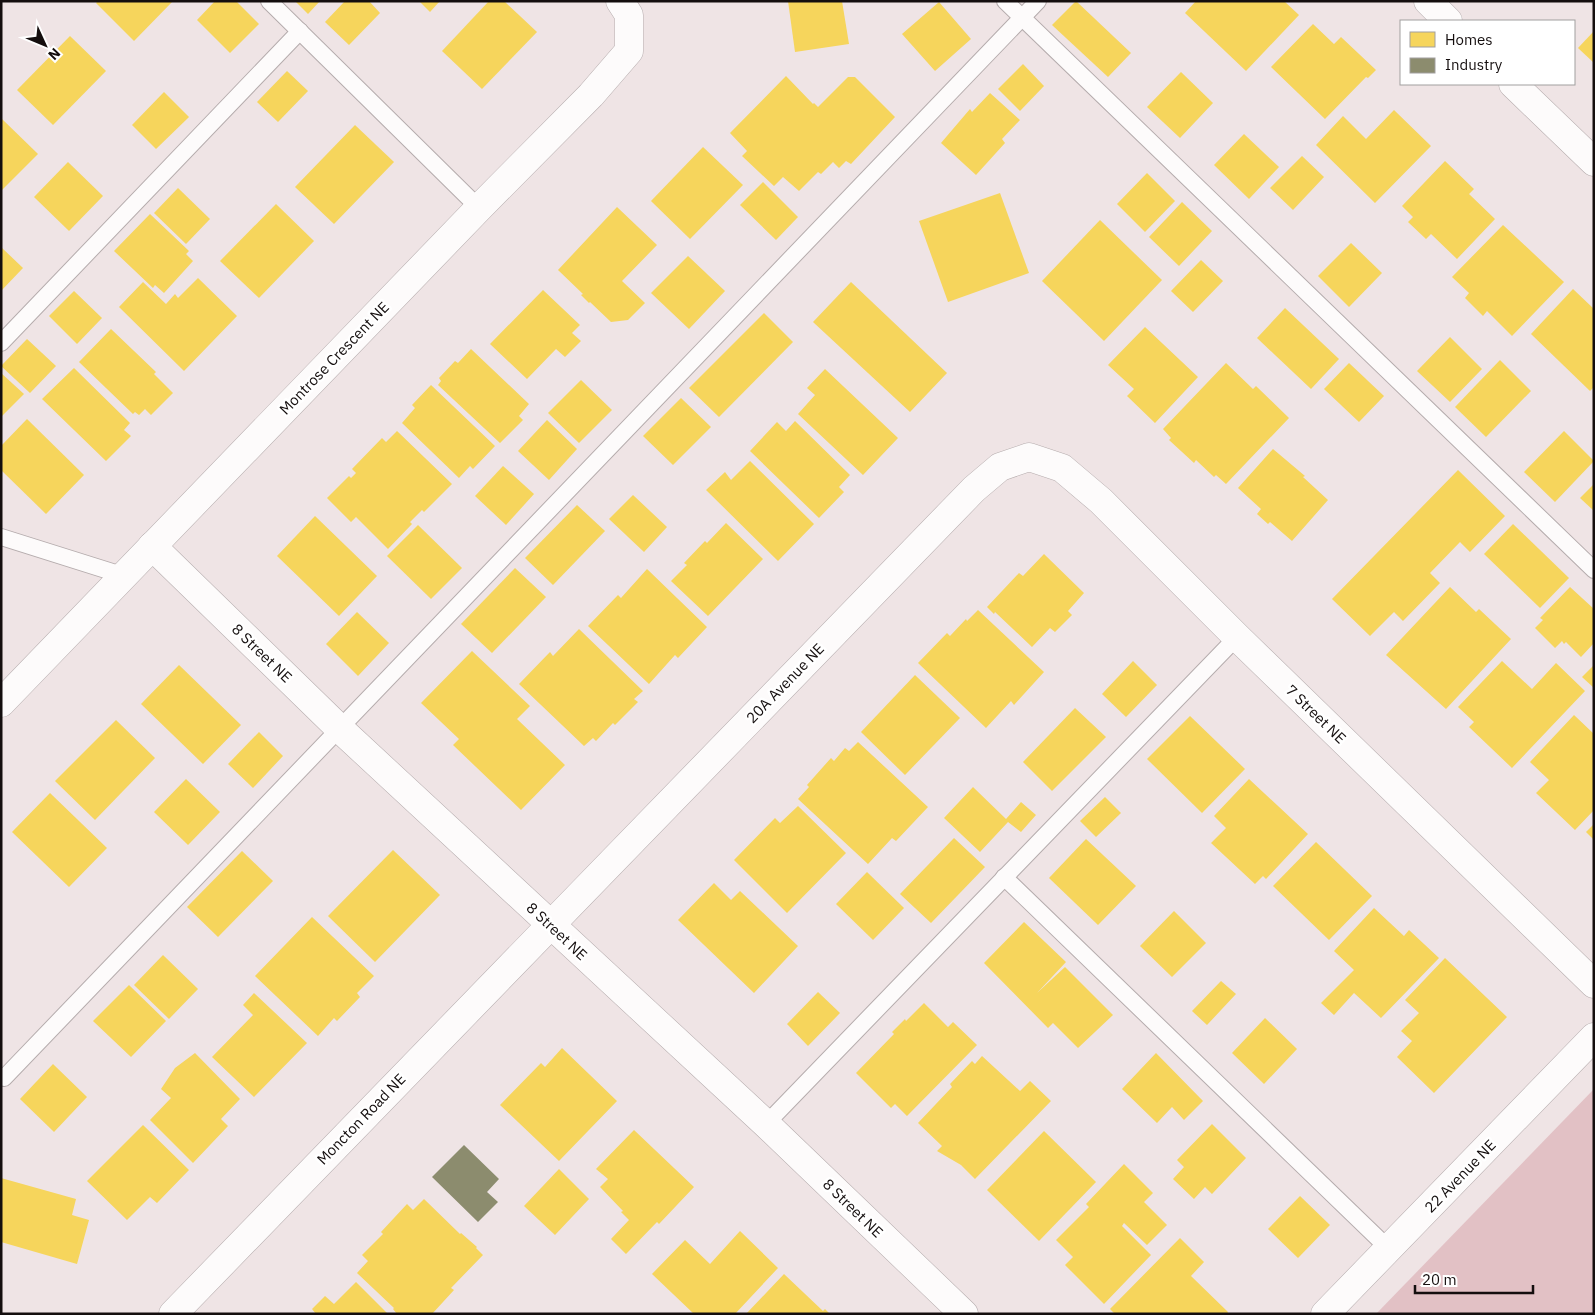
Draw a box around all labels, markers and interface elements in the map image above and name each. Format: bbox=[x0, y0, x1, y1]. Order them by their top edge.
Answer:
north arrow bbox=[20, 20, 70, 70]
legend bbox=[1400, 20, 1575, 85]
text: Homes bbox=[1445, 30, 1493, 49]
text: N bbox=[44, 44, 64, 64]
text: Industry bbox=[1445, 55, 1503, 74]
street label: Montrose Crescent NE bbox=[275, 297, 393, 419]
street label: 8 Street NE bbox=[228, 620, 296, 686]
street label: 20A Avenue NE bbox=[742, 639, 828, 727]
street label: 7 Street NE bbox=[1282, 681, 1350, 747]
street label: 8 Street NE bbox=[523, 898, 591, 964]
street label: Moncton Road NE bbox=[313, 1069, 409, 1169]
street label: 22 Avenue NE bbox=[1420, 1135, 1500, 1217]
street label: 8 Street NE bbox=[819, 1175, 887, 1241]
scale bar bbox=[1415, 1262, 1532, 1294]
text: 20 m bbox=[1422, 1270, 1457, 1289]

